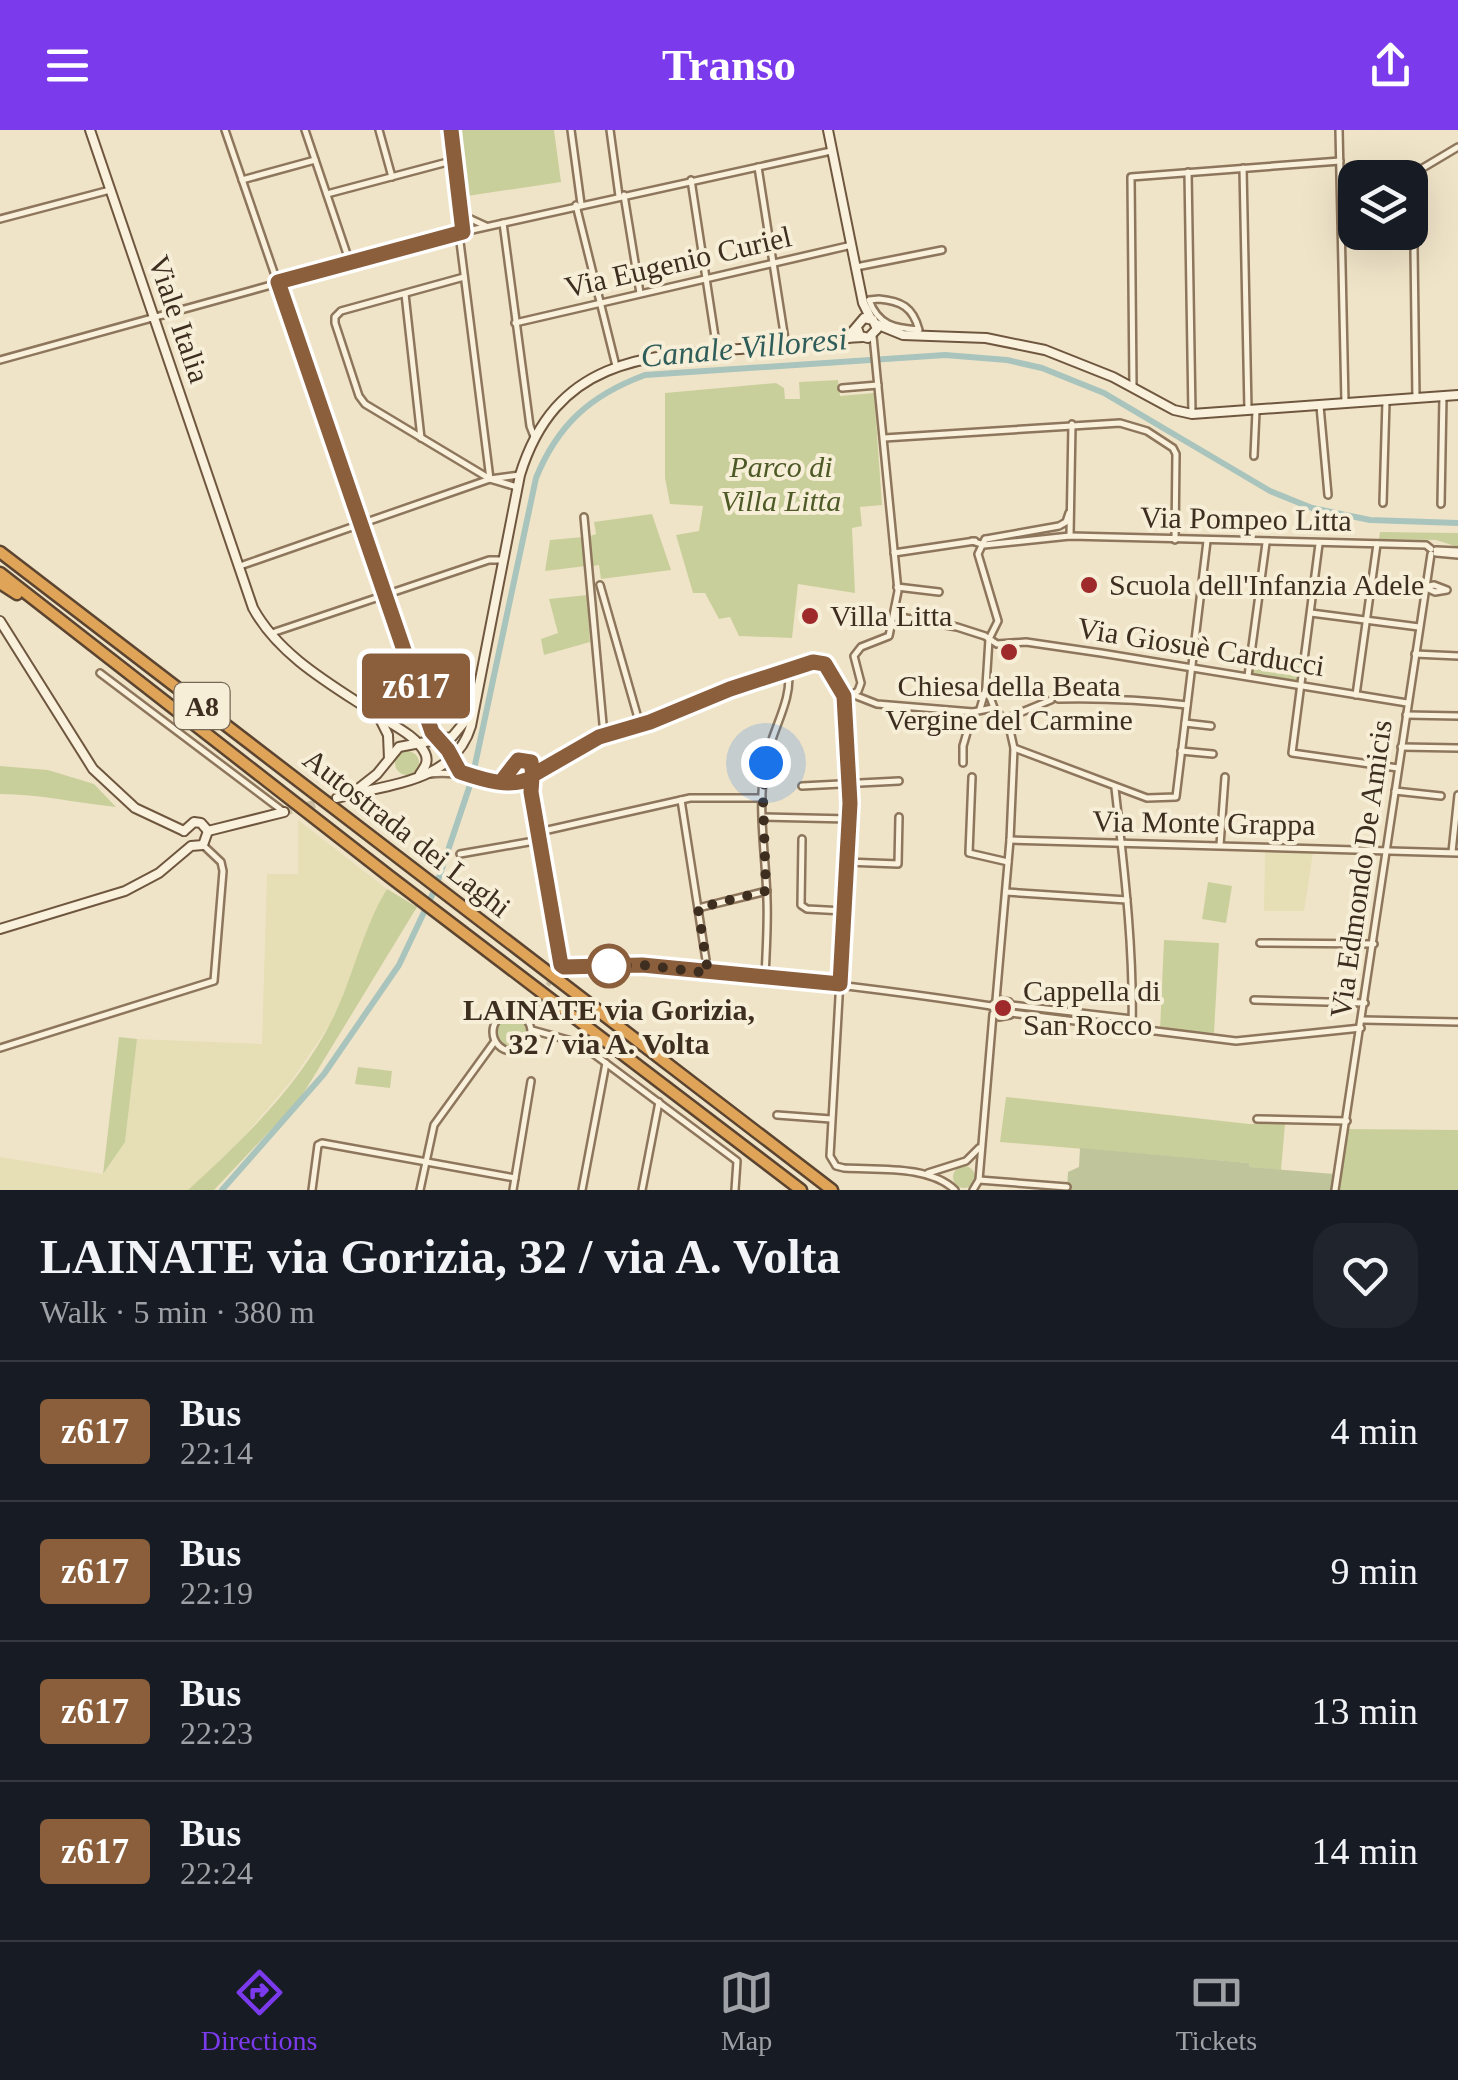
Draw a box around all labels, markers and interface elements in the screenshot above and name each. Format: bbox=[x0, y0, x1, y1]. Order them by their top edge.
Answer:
icon: menu bbox=[40, 38, 95, 93]
icon: share bbox=[1363, 38, 1418, 93]
text: Transo bbox=[662, 40, 796, 90]
map controls bbox=[1338, 160, 1428, 250]
button: layers bbox=[1338, 160, 1428, 250]
street label: Via Eugenio Curiel bbox=[561, 219, 794, 304]
street label: Viale Italia bbox=[142, 251, 217, 387]
water label: Canale Villoresi bbox=[639, 320, 849, 374]
park label: Parco di Villa Litta bbox=[721, 450, 841, 517]
street label: Via Pompeo Litta bbox=[1140, 500, 1352, 537]
place label: Scuola dell'Infanzia Adele bbox=[1109, 568, 1424, 601]
marker: Scuola dell'Infanzia Adele bbox=[1078, 574, 1100, 596]
place label: Villa Litta bbox=[830, 599, 952, 632]
marker: Villa Litta bbox=[799, 605, 821, 627]
street label: Via Giosuè Carducci bbox=[1075, 611, 1327, 682]
marker: Chiesa della Beata Vergine del Carmine bbox=[998, 641, 1020, 663]
line badge: z617 bbox=[346, 654, 486, 718]
text: z617 bbox=[382, 667, 450, 706]
place label: Chiesa della Beata Vergine del Carmine bbox=[885, 669, 1133, 736]
road number: A8 bbox=[174, 683, 230, 729]
street label: Via Edmondo De Amicis bbox=[1323, 718, 1398, 1020]
your location bbox=[741, 738, 791, 788]
street label: Autostrada dei Laghi bbox=[297, 742, 517, 924]
street label: Via Monte Grappa bbox=[1092, 804, 1316, 841]
marker: LAINATE via Gorizia, 32 / via A. Volta bbox=[588, 945, 630, 987]
place label: Cappella di San Rocco bbox=[1023, 974, 1160, 1041]
place label: LAINATE via Gorizia, 32 / via A. Volta bbox=[463, 993, 755, 1060]
marker: Cappella di San Rocco bbox=[992, 997, 1014, 1019]
button: heart bbox=[1313, 1223, 1418, 1328]
text: LAINATE via Gorizia, 32 / via A. Volta bbox=[40, 1230, 841, 1283]
text: Walk · 5 min · 380 m bbox=[40, 1294, 315, 1330]
text: Bus bbox=[180, 1392, 241, 1434]
text: 4 min bbox=[1330, 1410, 1418, 1452]
text: z617 bbox=[61, 1412, 129, 1451]
text: 22:14 bbox=[180, 1435, 253, 1471]
text: Bus bbox=[180, 1532, 241, 1574]
text: 9 min bbox=[1330, 1550, 1418, 1592]
text: z617 bbox=[61, 1552, 129, 1591]
text: 22:19 bbox=[180, 1575, 253, 1611]
text: Bus bbox=[180, 1672, 241, 1714]
text: 13 min bbox=[1311, 1690, 1418, 1732]
text: z617 bbox=[61, 1692, 129, 1731]
text: 22:23 bbox=[180, 1715, 253, 1751]
text: Bus bbox=[180, 1812, 241, 1854]
text: 14 min bbox=[1311, 1830, 1418, 1872]
text: z617 bbox=[61, 1832, 129, 1871]
text: 22:24 bbox=[180, 1855, 253, 1891]
tab: Directions bbox=[201, 1965, 317, 2057]
tab: Map bbox=[719, 1965, 774, 2057]
tab: Tickets bbox=[1176, 1965, 1257, 2057]

